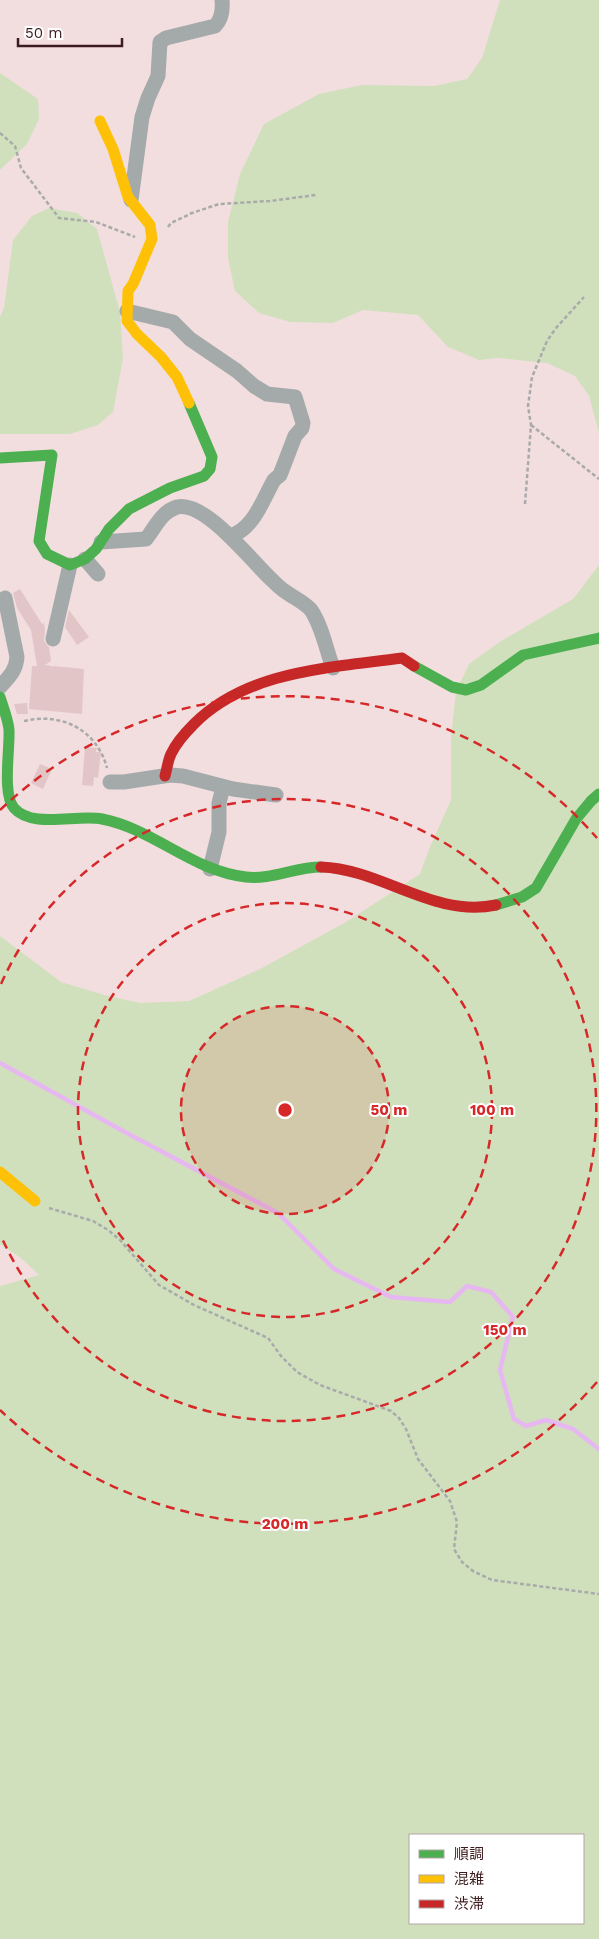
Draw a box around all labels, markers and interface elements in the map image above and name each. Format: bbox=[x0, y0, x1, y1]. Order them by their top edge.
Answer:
scale bar bbox=[18, 15, 121, 47]
text: 50 m bbox=[25, 24, 62, 42]
centre of rings bbox=[276, 1101, 294, 1119]
text: 50 m bbox=[371, 1101, 407, 1119]
text: 100 m bbox=[470, 1101, 514, 1119]
text: 150 m bbox=[483, 1321, 527, 1339]
text: 200 m bbox=[262, 1515, 308, 1533]
legend bbox=[409, 1834, 584, 1924]
text: 順調 bbox=[454, 1845, 484, 1863]
text: 混雑 bbox=[454, 1870, 484, 1888]
text: 渋滞 bbox=[454, 1895, 484, 1913]

